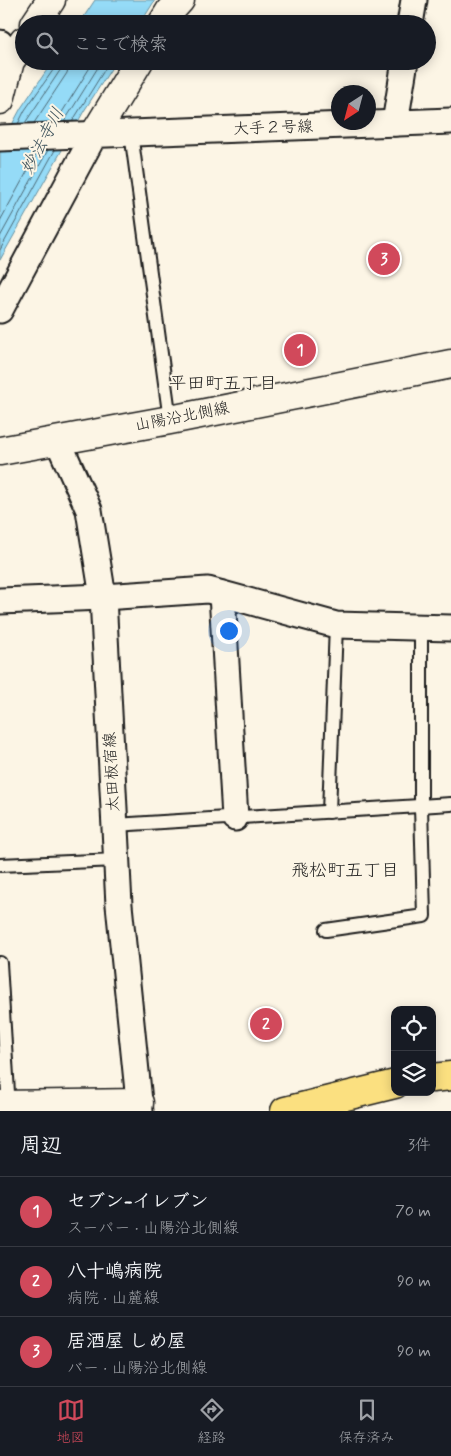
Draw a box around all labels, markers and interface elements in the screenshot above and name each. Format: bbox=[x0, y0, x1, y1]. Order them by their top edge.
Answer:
search box bbox=[15, 15, 436, 70]
icon: search bbox=[33, 29, 61, 57]
text: ここで検索 bbox=[73, 32, 168, 57]
north arrow bbox=[331, 85, 376, 130]
water label: 妙法寺川 bbox=[16, 104, 70, 178]
street label: 大手２号線 bbox=[233, 116, 313, 140]
pin: 3 bbox=[368, 240, 400, 278]
pin: 1 bbox=[284, 331, 316, 369]
district label: 平田町五丁目 bbox=[169, 372, 277, 396]
street label: 山陽沿北側線 bbox=[133, 398, 231, 436]
your location bbox=[216, 618, 242, 644]
street label: 太田板宿線 bbox=[99, 731, 125, 813]
district label: 飛松町五丁目 bbox=[291, 859, 399, 883]
pin: 2 bbox=[250, 1005, 282, 1043]
map controls bbox=[391, 1006, 436, 1096]
button: locate bbox=[391, 1006, 436, 1051]
button: layers bbox=[391, 1051, 436, 1096]
text: 周辺 bbox=[20, 1132, 62, 1160]
text: 3件 bbox=[408, 1135, 431, 1156]
text: セブン-イレブン bbox=[67, 1189, 209, 1214]
text: 1 bbox=[32, 1201, 40, 1222]
text: 70 m bbox=[395, 1201, 431, 1222]
text: スーパー · 山陽沿北側線 bbox=[67, 1218, 239, 1239]
text: 八十嶋病院 bbox=[67, 1259, 162, 1284]
text: 2 bbox=[32, 1271, 40, 1292]
text: 90 m bbox=[397, 1271, 431, 1292]
text: 病院 · 山麓線 bbox=[67, 1288, 159, 1309]
text: 居酒屋 しめ屋 bbox=[67, 1329, 186, 1354]
text: 3 bbox=[32, 1341, 40, 1362]
text: 90 m bbox=[397, 1341, 431, 1362]
text: バー · 山陽沿北側線 bbox=[67, 1358, 207, 1379]
tab: 地図 bbox=[57, 1396, 85, 1447]
tab: 経路 bbox=[198, 1396, 226, 1447]
tab: 保存済み bbox=[339, 1396, 395, 1447]

